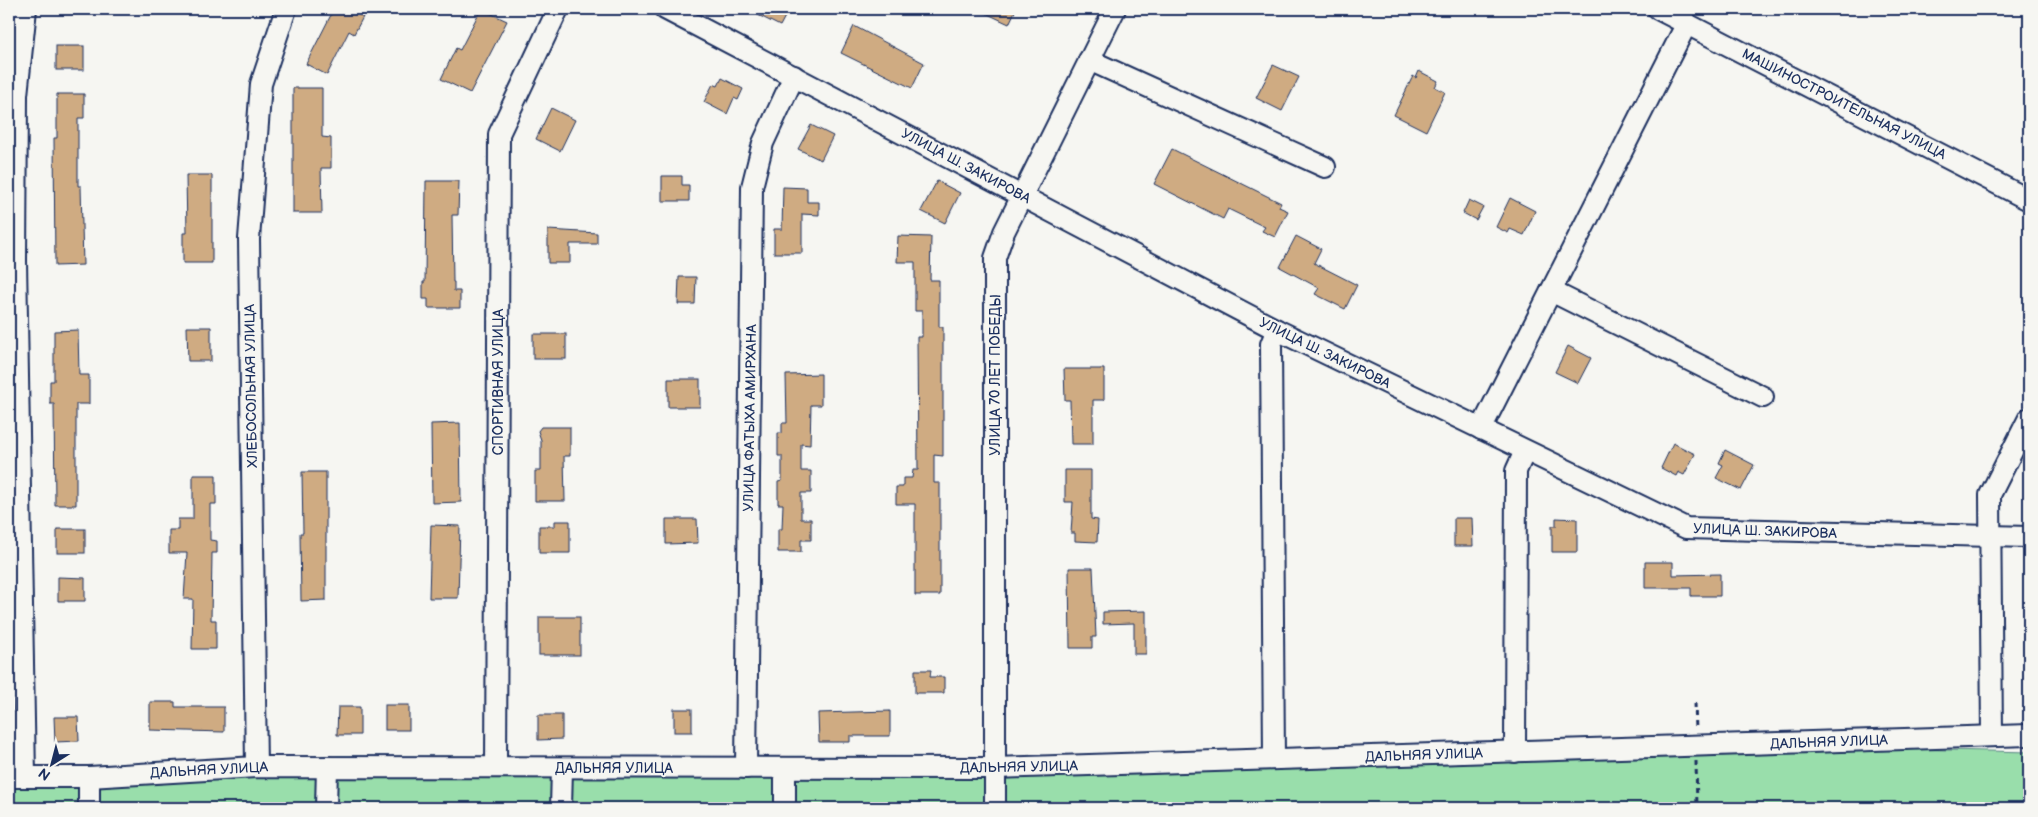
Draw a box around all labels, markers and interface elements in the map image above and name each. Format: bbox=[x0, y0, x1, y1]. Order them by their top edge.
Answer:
street label: МАШИНОСТРОИТЕЛЬНАЯ УЛИЦА bbox=[1739, 45, 1949, 163]
street label: УЛИЦА Ш. ЗАКИРОВА bbox=[899, 125, 1034, 208]
street label: УЛИЦА 70 ЛЕТ ПОБЕДЫ bbox=[987, 294, 1004, 456]
street label: ХЛЕБОСОЛЬНАЯ УЛИЦА bbox=[241, 303, 261, 468]
street label: СПОРТИВНАЯ УЛИЦА bbox=[490, 308, 507, 455]
street label: УЛИЦА Ш. ЗАКИРОВА bbox=[1257, 314, 1394, 392]
street label: УЛИЦА ФАТЫХА АМИРХАНА bbox=[740, 324, 760, 512]
street label: УЛИЦА Ш. ЗАКИРОВА bbox=[1693, 520, 1838, 542]
street label: ДАЛЬНЯЯ УЛИЦА bbox=[1770, 731, 1889, 753]
north arrow bbox=[28, 740, 78, 790]
street label: ДАЛЬНЯЯ УЛИЦА bbox=[1365, 744, 1484, 766]
street label: ДАЛЬНЯЯ УЛИЦА bbox=[960, 757, 1079, 777]
street label: ДАЛЬНЯЯ УЛИЦА bbox=[150, 758, 269, 782]
street label: ДАЛЬНЯЯ УЛИЦА bbox=[555, 760, 673, 777]
text: N bbox=[35, 764, 54, 784]

